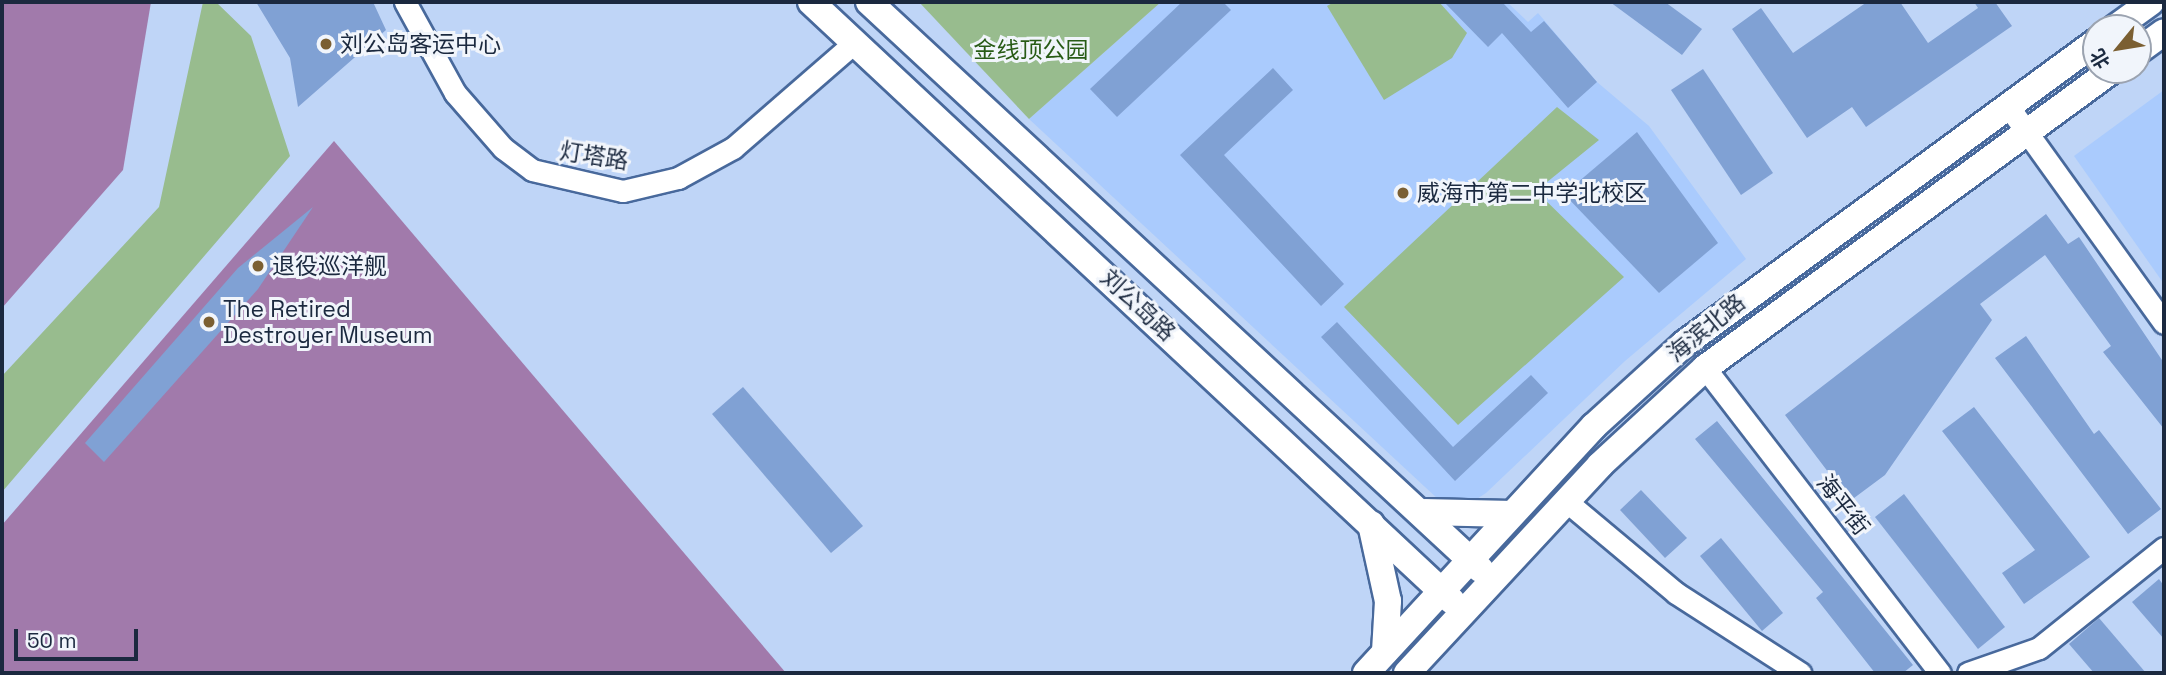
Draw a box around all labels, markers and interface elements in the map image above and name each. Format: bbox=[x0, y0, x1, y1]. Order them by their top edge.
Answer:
north arrow bbox=[2082, 14, 2152, 84]
place label: 刘公岛客运中心 bbox=[340, 30, 501, 58]
marker: 刘公岛客运中心 bbox=[318, 36, 334, 52]
park label: 金线顶公园 bbox=[974, 36, 1088, 64]
text: 北 bbox=[2085, 44, 2116, 73]
street label: 灯塔路 bbox=[558, 137, 630, 175]
place label: 威海市第二中学北校区 bbox=[1417, 179, 1647, 207]
marker: 威海市第二中学北校区 bbox=[1395, 185, 1411, 201]
place label: 退役巡洋舰 bbox=[272, 252, 387, 280]
marker: 退役巡洋舰 bbox=[250, 258, 266, 274]
street label: 刘公岛路 bbox=[1095, 264, 1181, 346]
street label: 海滨北路 bbox=[1662, 288, 1750, 368]
place label: The Retired Destroyer Museum bbox=[223, 295, 433, 349]
marker: The Retired Destroyer Museum bbox=[201, 314, 217, 330]
street label: 海平街 bbox=[1811, 469, 1875, 541]
scale bar bbox=[18, 616, 142, 660]
text: 50 m bbox=[27, 627, 77, 654]

